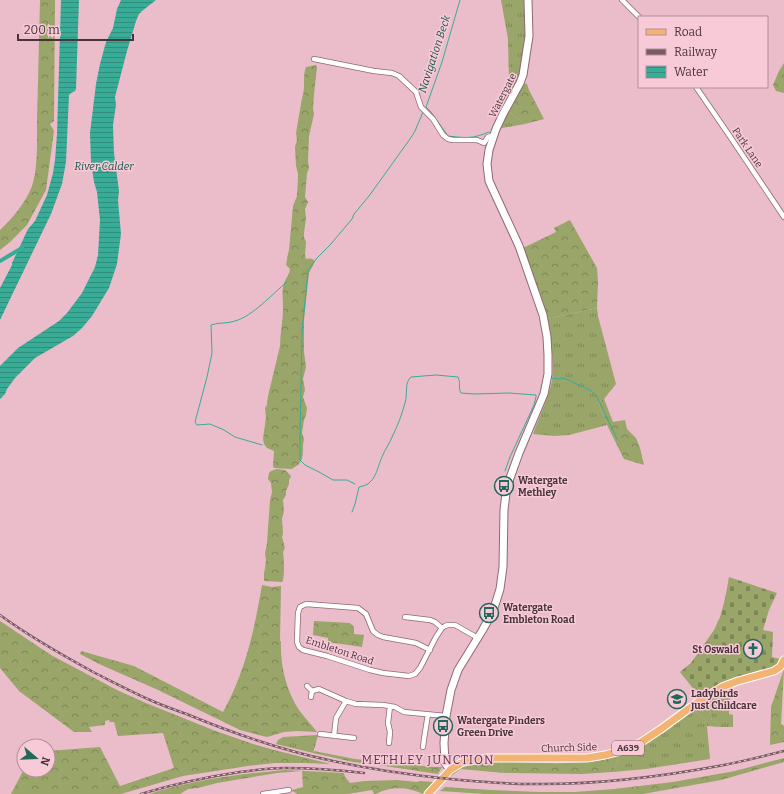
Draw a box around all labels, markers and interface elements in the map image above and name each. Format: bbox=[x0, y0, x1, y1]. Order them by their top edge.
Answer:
water label: Navigation Beck bbox=[416, 13, 454, 95]
scale bar bbox=[18, 16, 133, 42]
legend bbox=[638, 16, 768, 88]
text: 200 m bbox=[24, 23, 60, 37]
text: Road bbox=[674, 25, 702, 39]
text: Railway bbox=[674, 45, 718, 59]
text: Water bbox=[674, 65, 709, 79]
street label: Watergate bbox=[487, 71, 519, 120]
street label: Park Lane bbox=[729, 125, 765, 170]
water label: River Calder bbox=[74, 160, 134, 173]
bus stop icon: Watergate Methley bbox=[493, 475, 515, 497]
place label: Watergate Methley bbox=[518, 475, 568, 499]
bus stop icon: Watergate Embleton Road bbox=[478, 602, 500, 624]
place label: Watergate Embleton Road bbox=[503, 602, 575, 626]
street label: Embleton Road bbox=[304, 634, 375, 668]
church icon: St Oswald bbox=[742, 638, 764, 660]
place label: St Oswald bbox=[692, 644, 739, 656]
school or university icon: Ladybirds Just Childcare bbox=[666, 688, 688, 710]
place label: Ladybirds Just Childcare bbox=[690, 688, 757, 712]
bus stop icon: Watergate Pinders Green Drive bbox=[432, 715, 454, 737]
place label: Watergate Pinders Green Drive bbox=[457, 715, 545, 739]
north arrow bbox=[16, 738, 56, 778]
street label: Church Side bbox=[541, 741, 597, 755]
road number: A639 bbox=[612, 741, 644, 755]
district label: METHLEY JUNCTION bbox=[361, 753, 495, 767]
text: N bbox=[37, 755, 53, 768]

